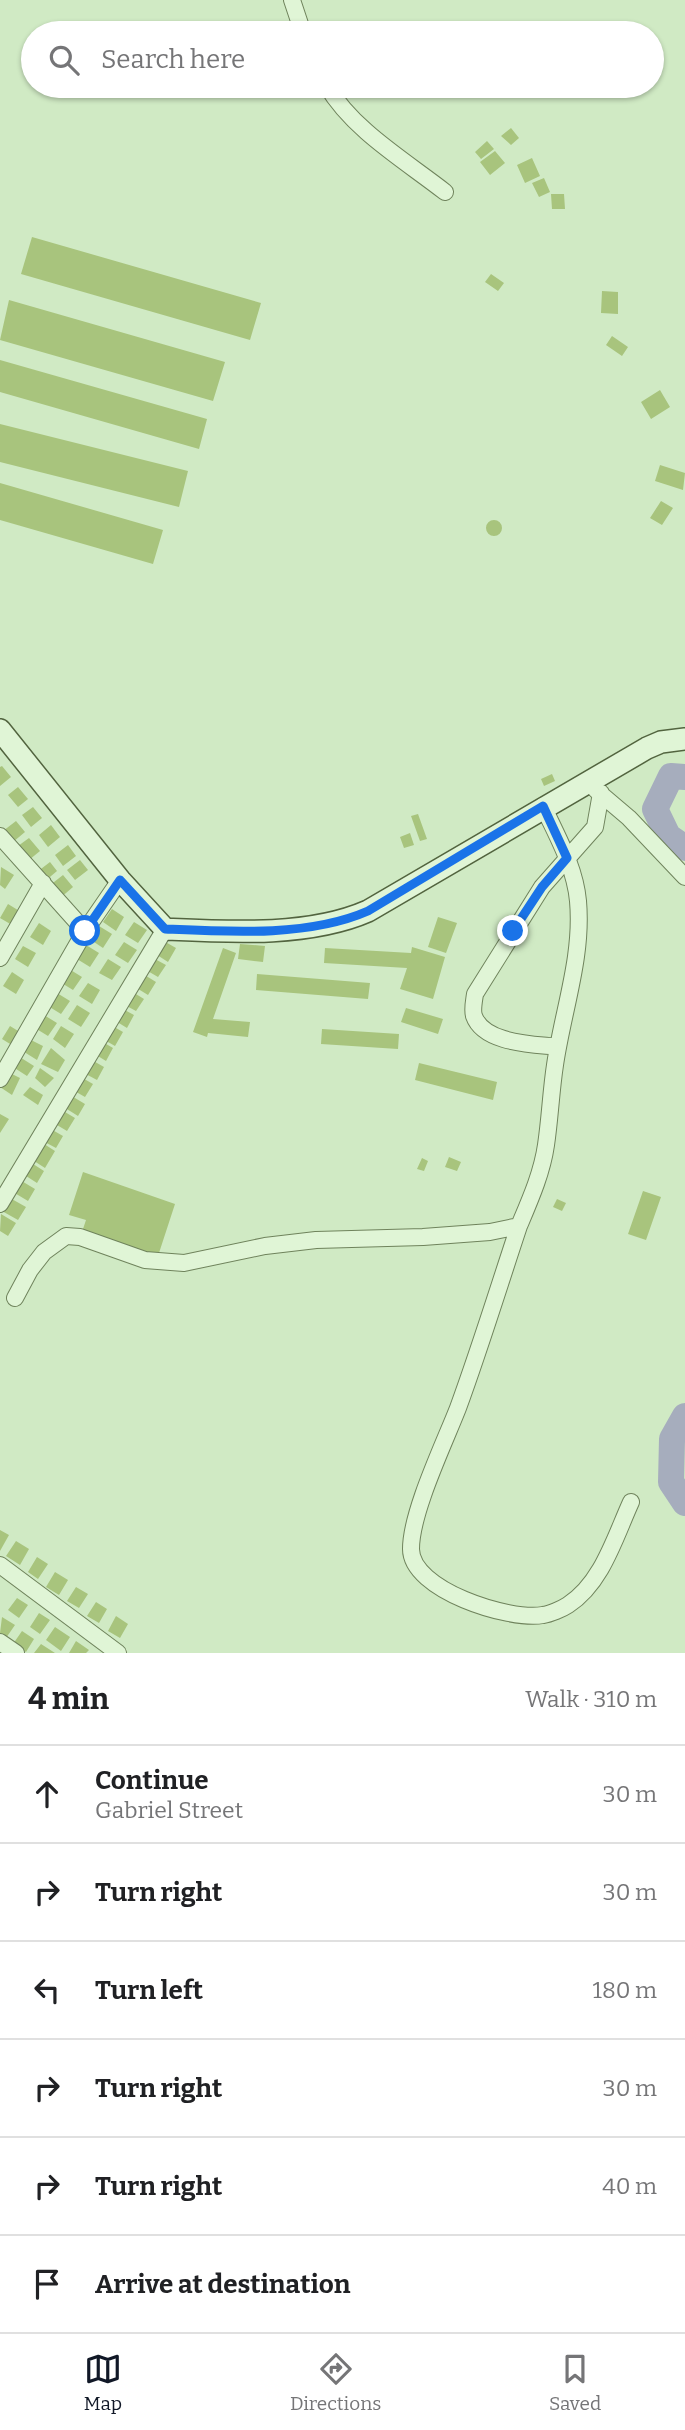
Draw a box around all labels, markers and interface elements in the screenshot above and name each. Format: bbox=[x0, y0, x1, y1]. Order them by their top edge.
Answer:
search box bbox=[21, 21, 664, 98]
icon: search bbox=[45, 41, 83, 79]
text: Search here bbox=[101, 44, 245, 75]
route start bbox=[69, 915, 100, 946]
route end bbox=[497, 915, 528, 946]
text: 4 min bbox=[28, 1681, 109, 1717]
text: Walk · 310 m bbox=[525, 1685, 657, 1713]
text: Continue bbox=[95, 1765, 209, 1796]
icon: ahead bbox=[28, 1775, 66, 1813]
text: 30 m bbox=[603, 1780, 657, 1808]
text: Gabriel Street bbox=[95, 1796, 243, 1824]
icon: right bbox=[28, 1873, 66, 1911]
text: Turn right bbox=[95, 1877, 222, 1908]
text: 30 m bbox=[603, 1878, 657, 1906]
icon: left bbox=[28, 1971, 66, 2009]
text: Turn left bbox=[95, 1975, 203, 2006]
text: 180 m bbox=[593, 1976, 657, 2004]
icon: right bbox=[28, 2069, 66, 2107]
text: Turn right bbox=[95, 2073, 222, 2104]
text: 30 m bbox=[603, 2074, 657, 2102]
icon: right bbox=[28, 2167, 66, 2205]
text: Turn right bbox=[95, 2171, 222, 2202]
text: 40 m bbox=[602, 2172, 657, 2200]
icon: arrive bbox=[28, 2265, 66, 2303]
text: Arrive at destination bbox=[95, 2269, 350, 2300]
tab: Map bbox=[84, 2350, 122, 2415]
tab: Directions bbox=[290, 2350, 381, 2415]
tab: Saved bbox=[549, 2350, 601, 2415]

